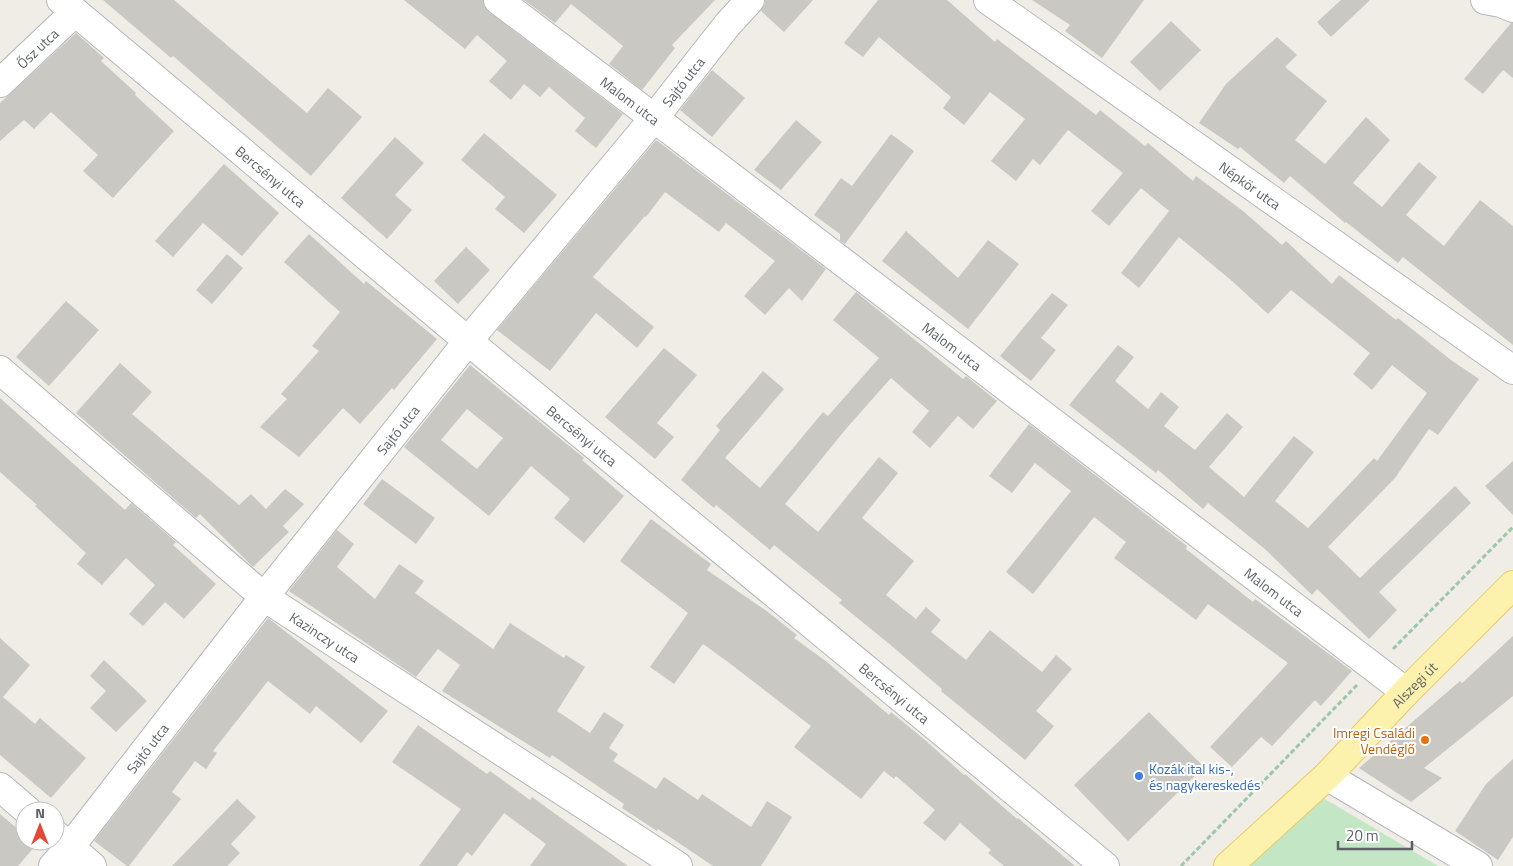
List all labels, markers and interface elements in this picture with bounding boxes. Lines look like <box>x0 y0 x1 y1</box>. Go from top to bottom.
street label: Ősz utca <box>11 23 63 73</box>
street label: Sajtó utca <box>656 52 709 111</box>
street label: Malom utca <box>596 71 665 130</box>
street label: Bercsényi utca <box>231 140 311 212</box>
street label: Népkör utca <box>1215 156 1286 214</box>
street label: Malom utca <box>918 316 986 375</box>
street label: Sajtó utca <box>371 400 424 459</box>
street label: Bercsényi utca <box>542 400 622 471</box>
street label: Malom utca <box>1240 562 1308 621</box>
street label: Kazinczy utca <box>286 606 364 667</box>
street label: Bercsényi utca <box>855 657 935 728</box>
street label: Alszegi út <box>1386 657 1441 712</box>
street label: Sajtó utca <box>121 718 173 777</box>
place label: Imregi Családi Vendéglő <box>1333 722 1415 759</box>
marker: Imregi Családi Vendéglő <box>1419 734 1431 746</box>
place label: Kozák ital kis-, és nagykereskedés <box>1149 758 1261 795</box>
marker: Kozák ital kis-, és nagykereskedés <box>1133 770 1145 782</box>
north arrow <box>15 801 65 851</box>
text: N <box>35 802 45 823</box>
scale bar <box>1338 818 1412 850</box>
text: 20 m <box>1346 824 1379 847</box>

